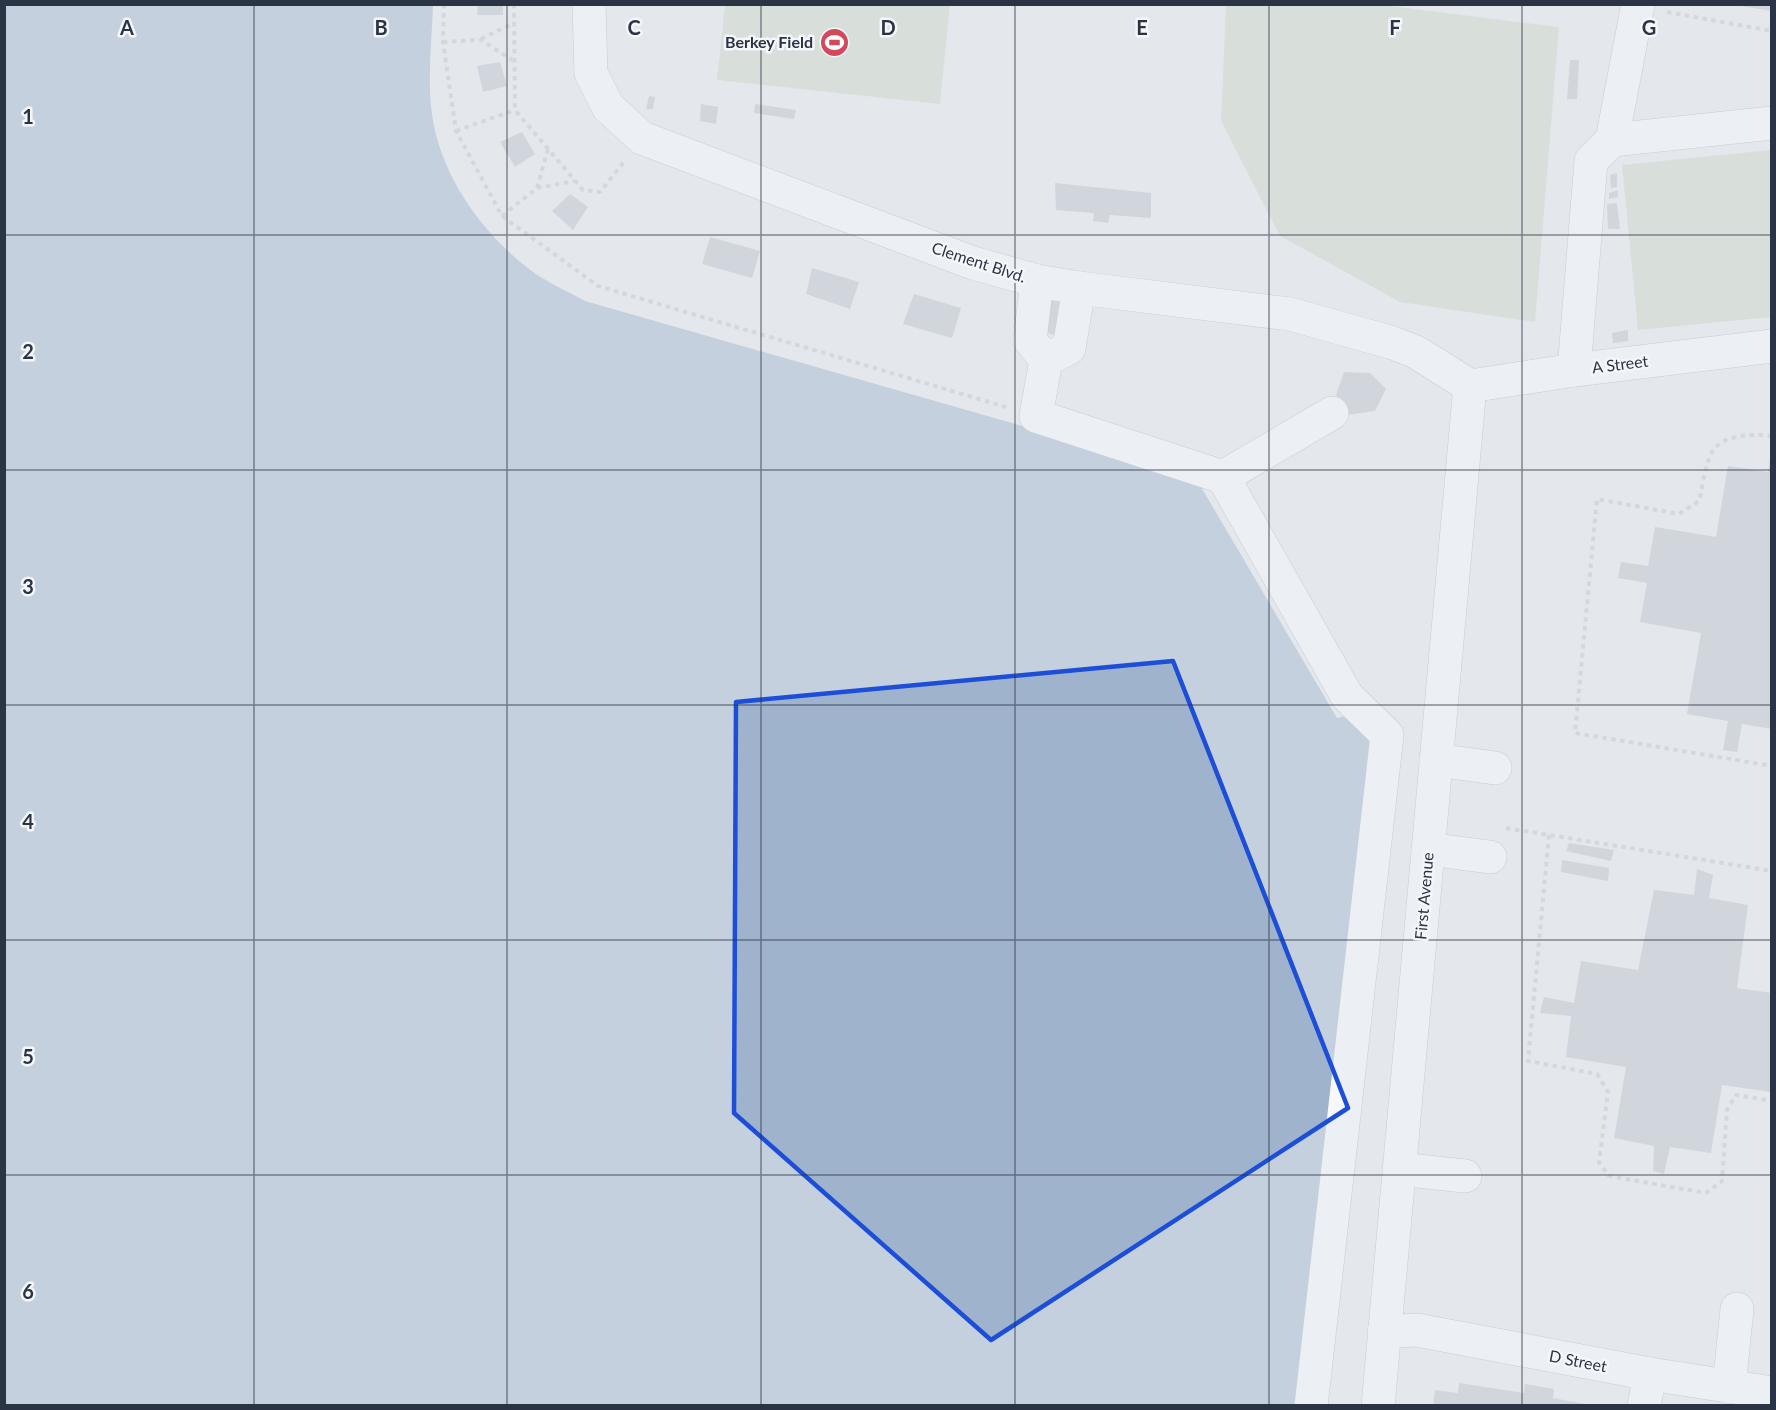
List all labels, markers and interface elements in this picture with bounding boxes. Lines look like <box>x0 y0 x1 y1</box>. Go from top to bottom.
text: A <box>119 15 134 39</box>
text: B <box>374 15 388 39</box>
text: C <box>627 15 641 39</box>
text: D <box>880 15 896 39</box>
text: E <box>1136 15 1148 39</box>
text: F <box>1389 15 1401 39</box>
text: G <box>1642 15 1656 39</box>
sports icon: Berkey Field <box>818 26 850 58</box>
place label: Berkey Field <box>725 32 813 51</box>
text: 1 <box>22 104 34 128</box>
street label: Clement Blvd. <box>930 237 1029 286</box>
text: 2 <box>22 339 34 363</box>
street label: A Street <box>1591 351 1649 376</box>
text: 3 <box>22 574 34 598</box>
text: 4 <box>22 809 34 833</box>
street label: First Avenue <box>1410 851 1437 941</box>
text: 5 <box>22 1044 34 1068</box>
text: 6 <box>22 1279 34 1303</box>
street label: D Street <box>1548 1346 1609 1375</box>

